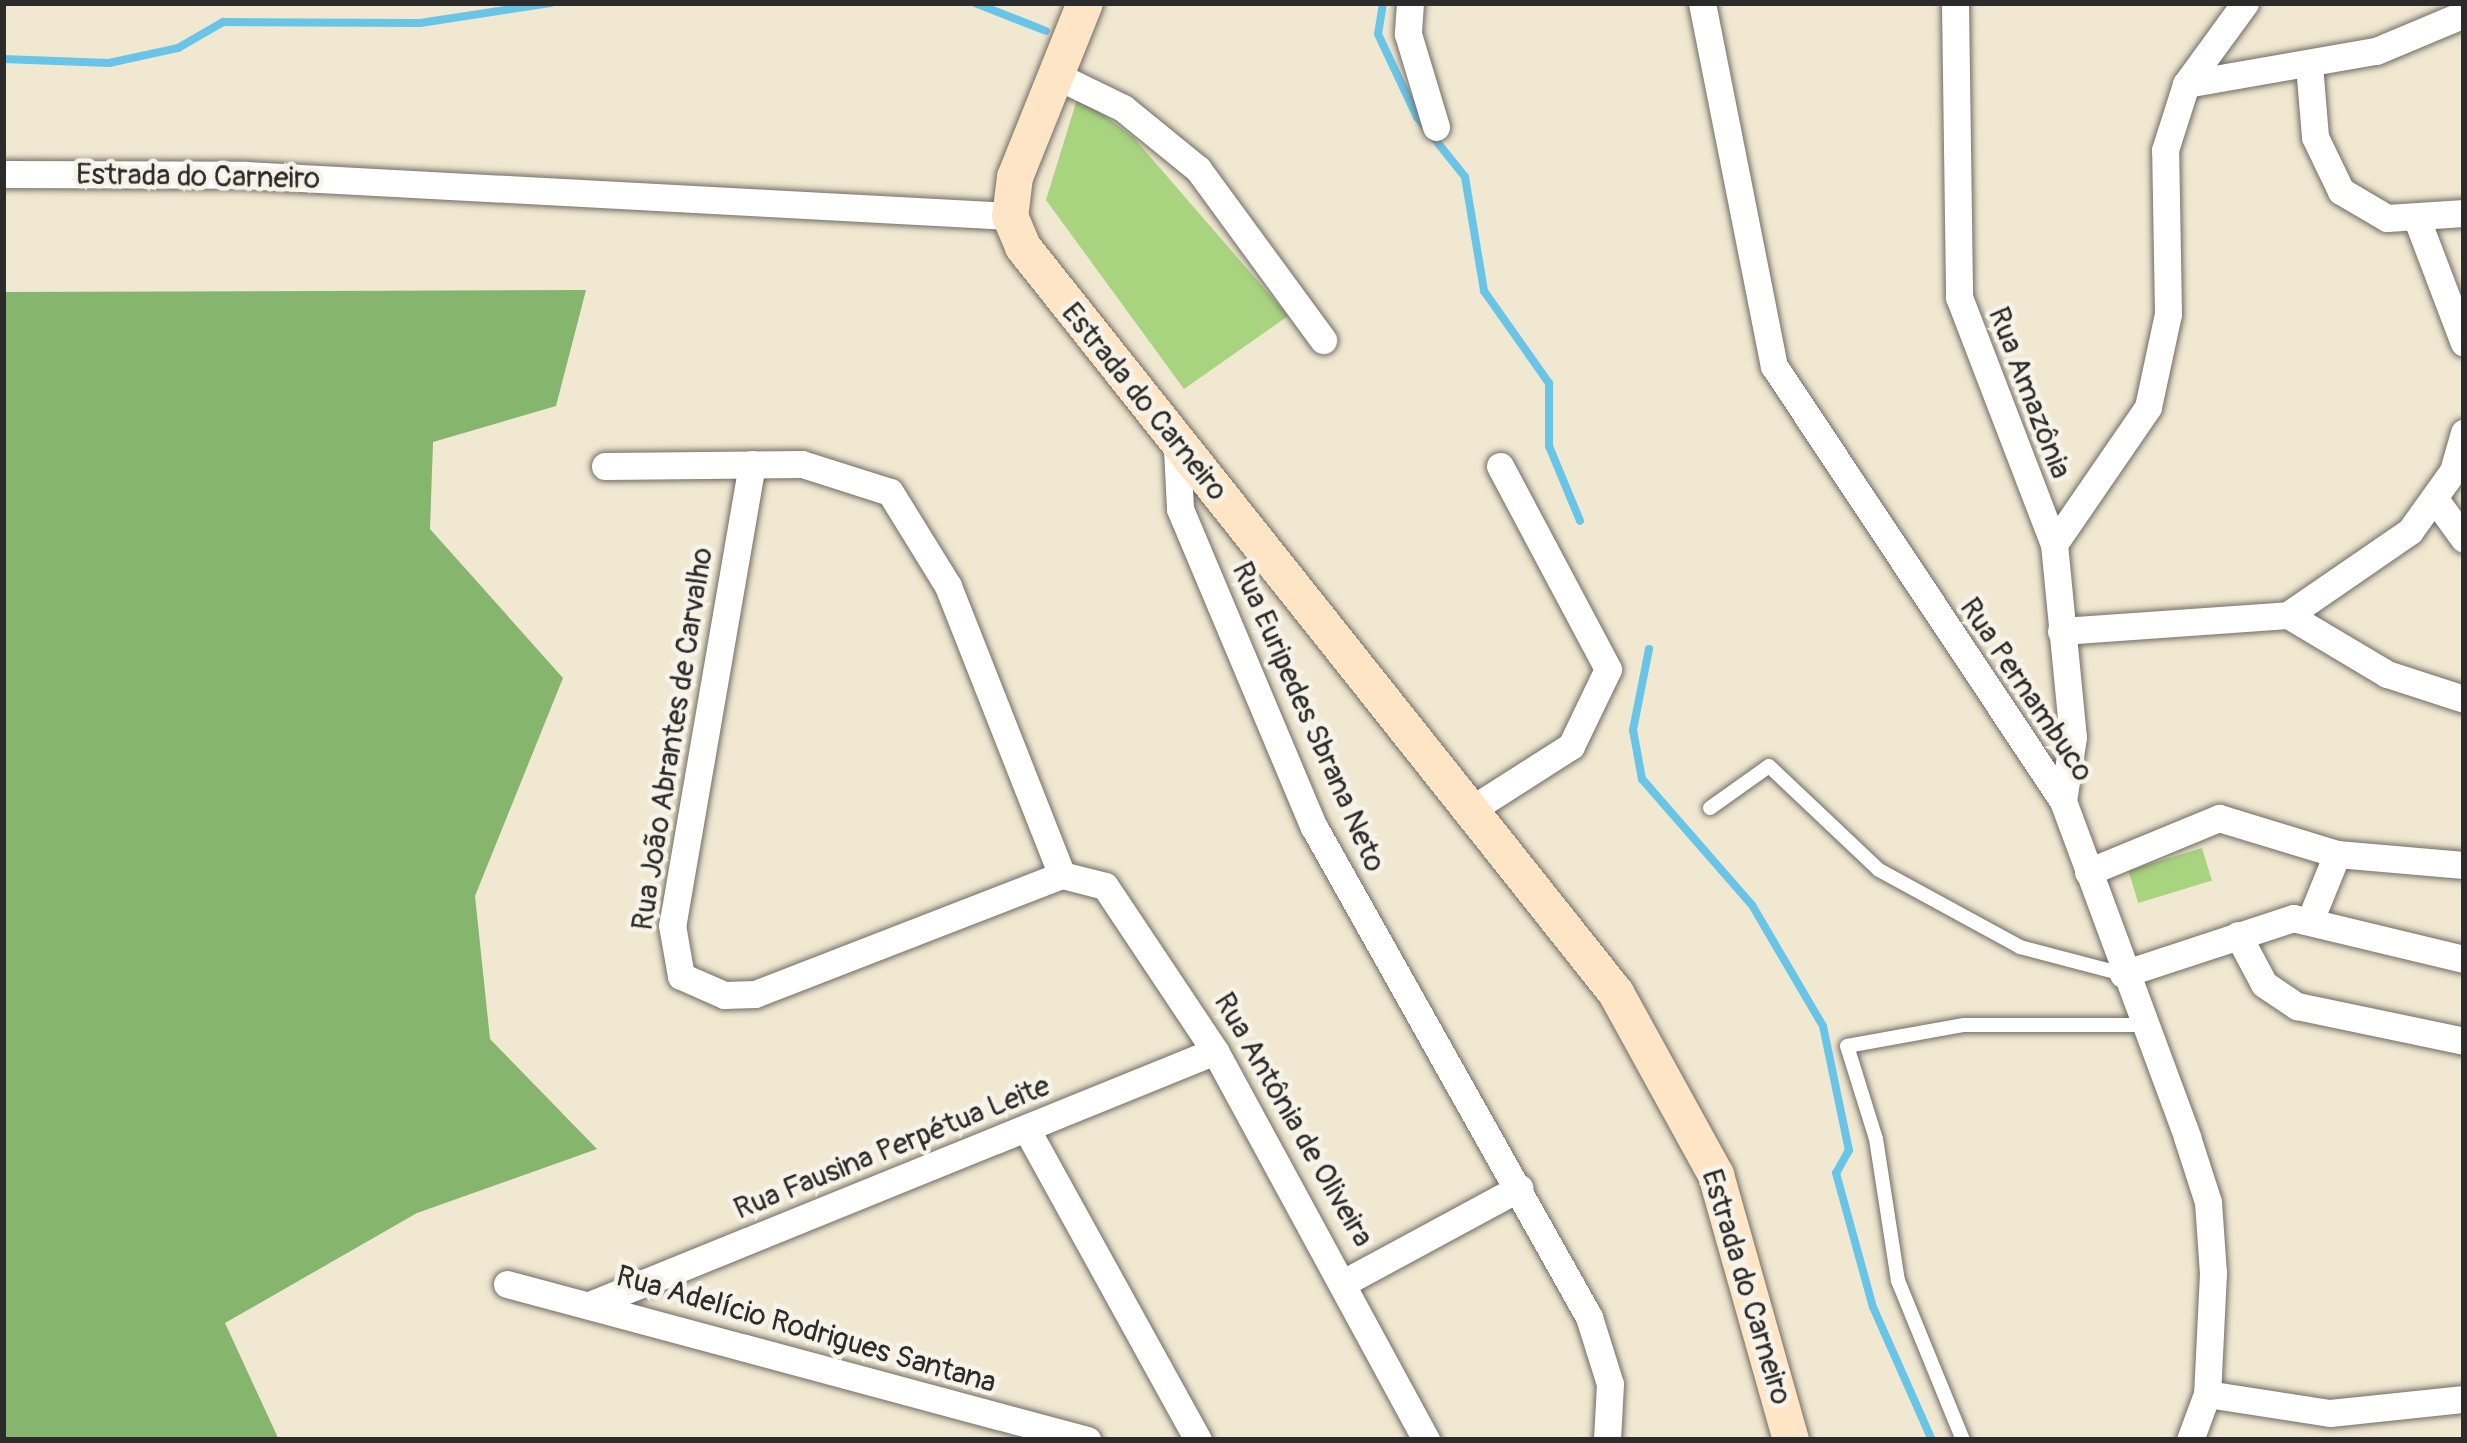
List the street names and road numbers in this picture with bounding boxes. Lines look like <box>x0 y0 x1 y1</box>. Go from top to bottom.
street label: Estrada do Carneiro <box>76 157 320 197</box>
street label: Estrada do Carneiro <box>1053 296 1235 508</box>
street label: Rua Amazônia <box>1980 302 2078 484</box>
street label: Rua João Abrantes de Carvalho <box>625 545 721 933</box>
street label: Rua Euripedes Sbrana Neto <box>1223 557 1393 877</box>
street label: Rua Pernambuco <box>1951 591 2101 789</box>
street label: Rua Antônia de Oliveira <box>1206 987 1380 1253</box>
street label: Rua Fausina Perpétua Leite <box>729 1068 1055 1228</box>
street label: Estrada do Carneiro <box>1693 1165 1799 1409</box>
street label: Rua Adelício Rodrigues Santana <box>612 1258 1000 1402</box>

